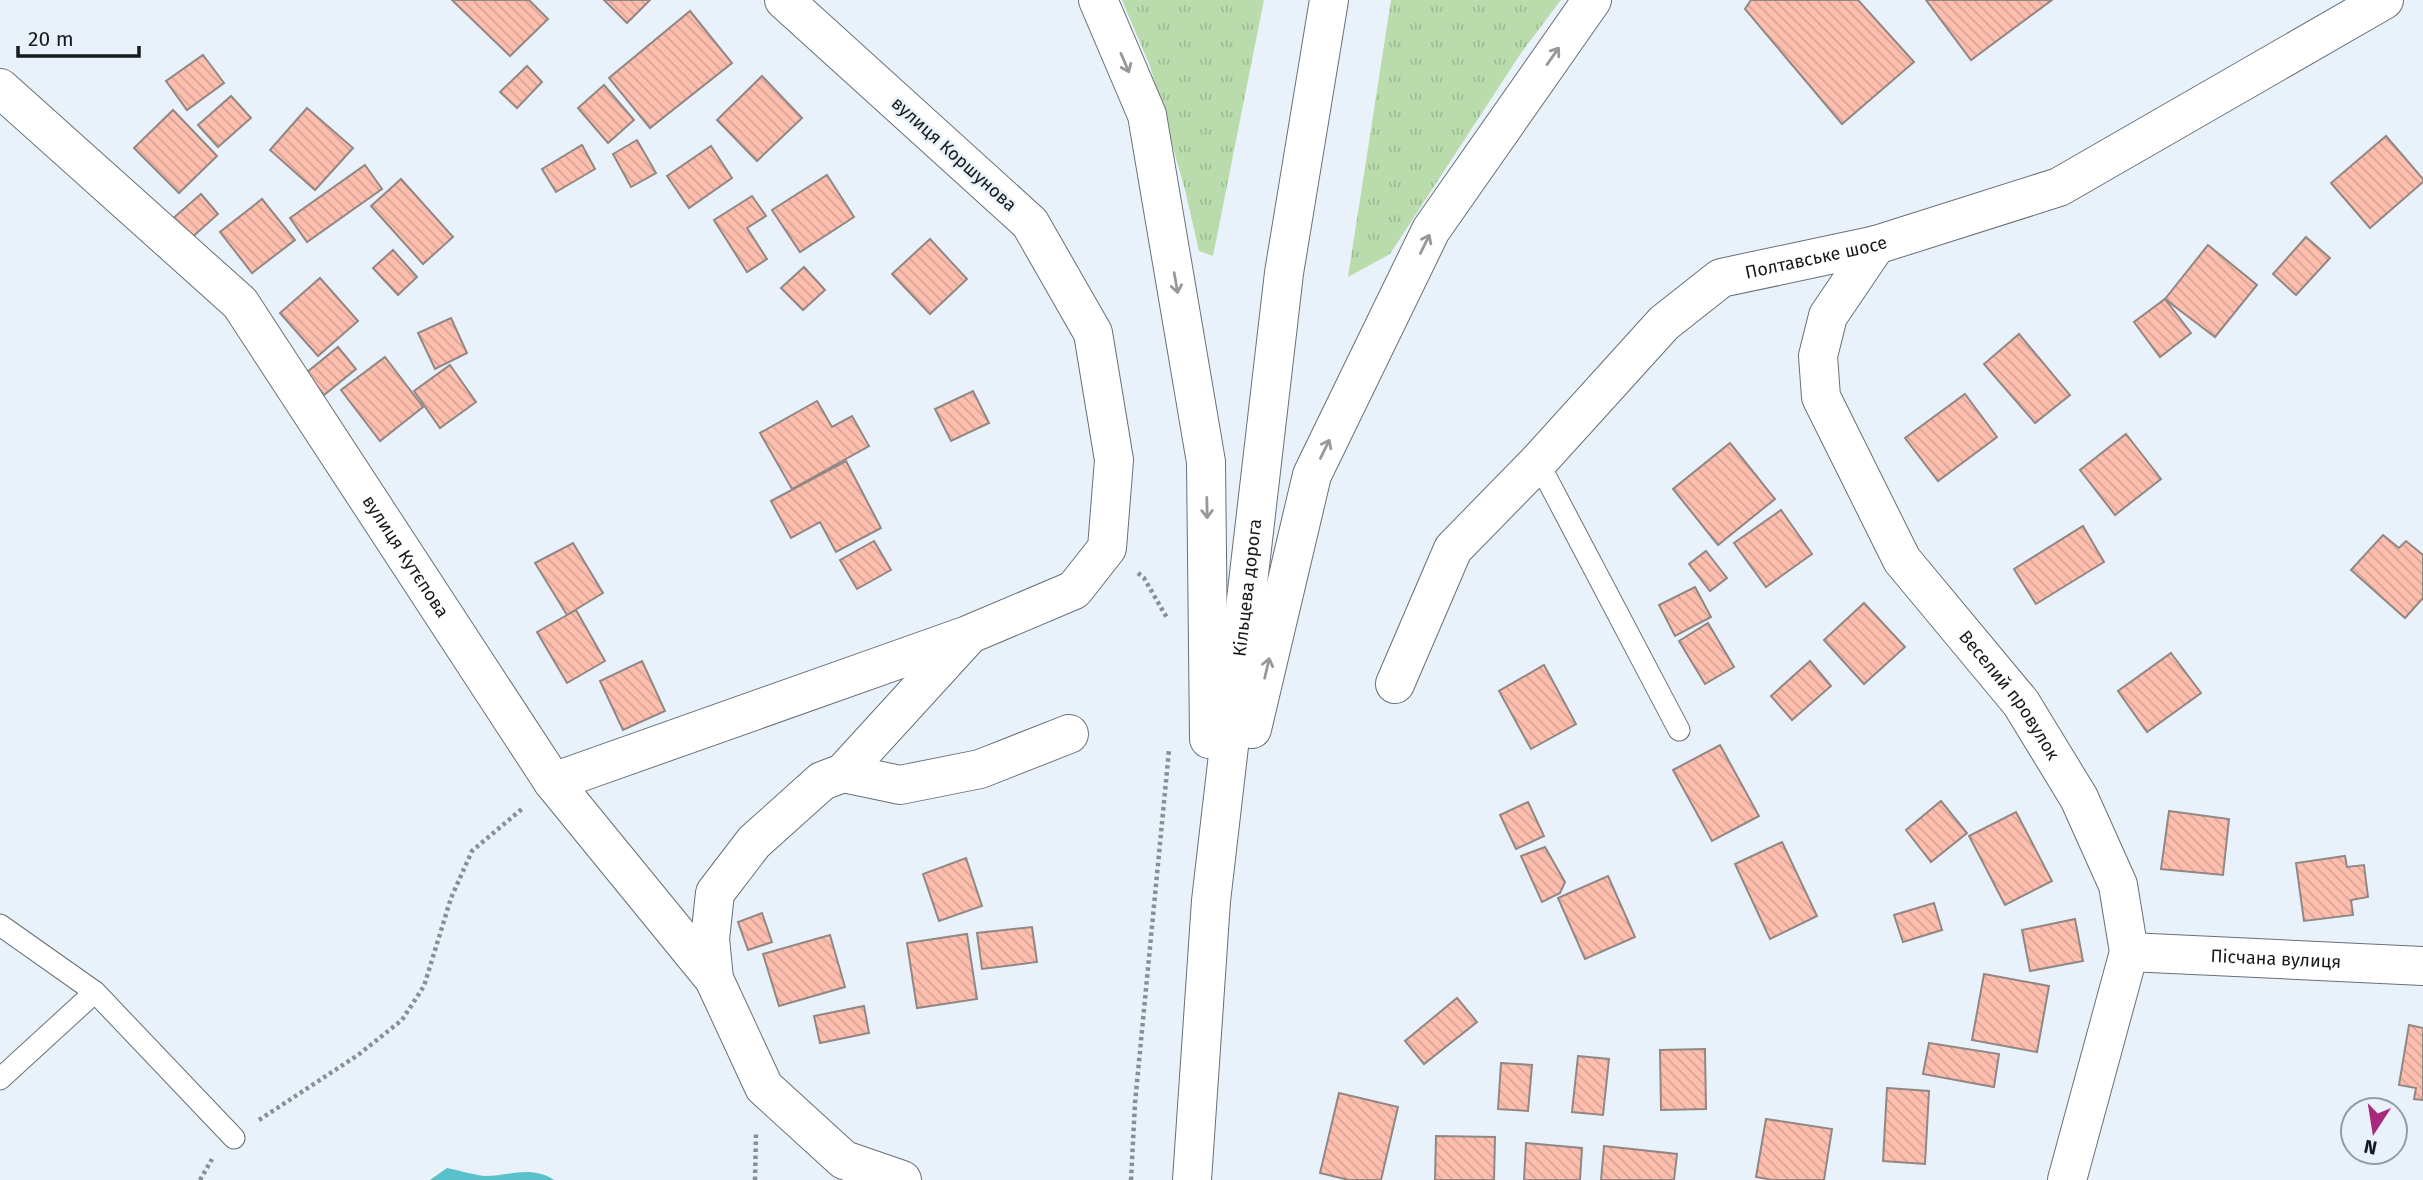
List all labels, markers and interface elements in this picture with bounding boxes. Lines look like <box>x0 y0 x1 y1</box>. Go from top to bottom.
scale bar <box>18 14 138 58</box>
text: 20 m <box>28 26 74 52</box>
one-way arrow <box>1546 47 1560 66</box>
one-way arrow <box>1119 52 1132 73</box>
street label: вулиця Коршунова <box>887 92 1021 216</box>
street label: Полтавське шосе <box>1743 231 1890 284</box>
one-way arrow <box>1418 234 1432 255</box>
one-way arrow <box>1170 271 1183 294</box>
one-way arrow <box>1319 439 1333 460</box>
street label: вулиця Кутєпова <box>358 491 454 622</box>
one-way arrow <box>1200 497 1214 520</box>
street label: Кільцева дорога <box>1228 518 1266 658</box>
street label: Веселий провулок <box>1954 626 2065 765</box>
one-way arrow <box>1260 657 1274 680</box>
street label: Пісчана вулиця <box>2210 945 2342 973</box>
north arrow <box>2339 1096 2409 1166</box>
text: N <box>2362 1135 2379 1160</box>

